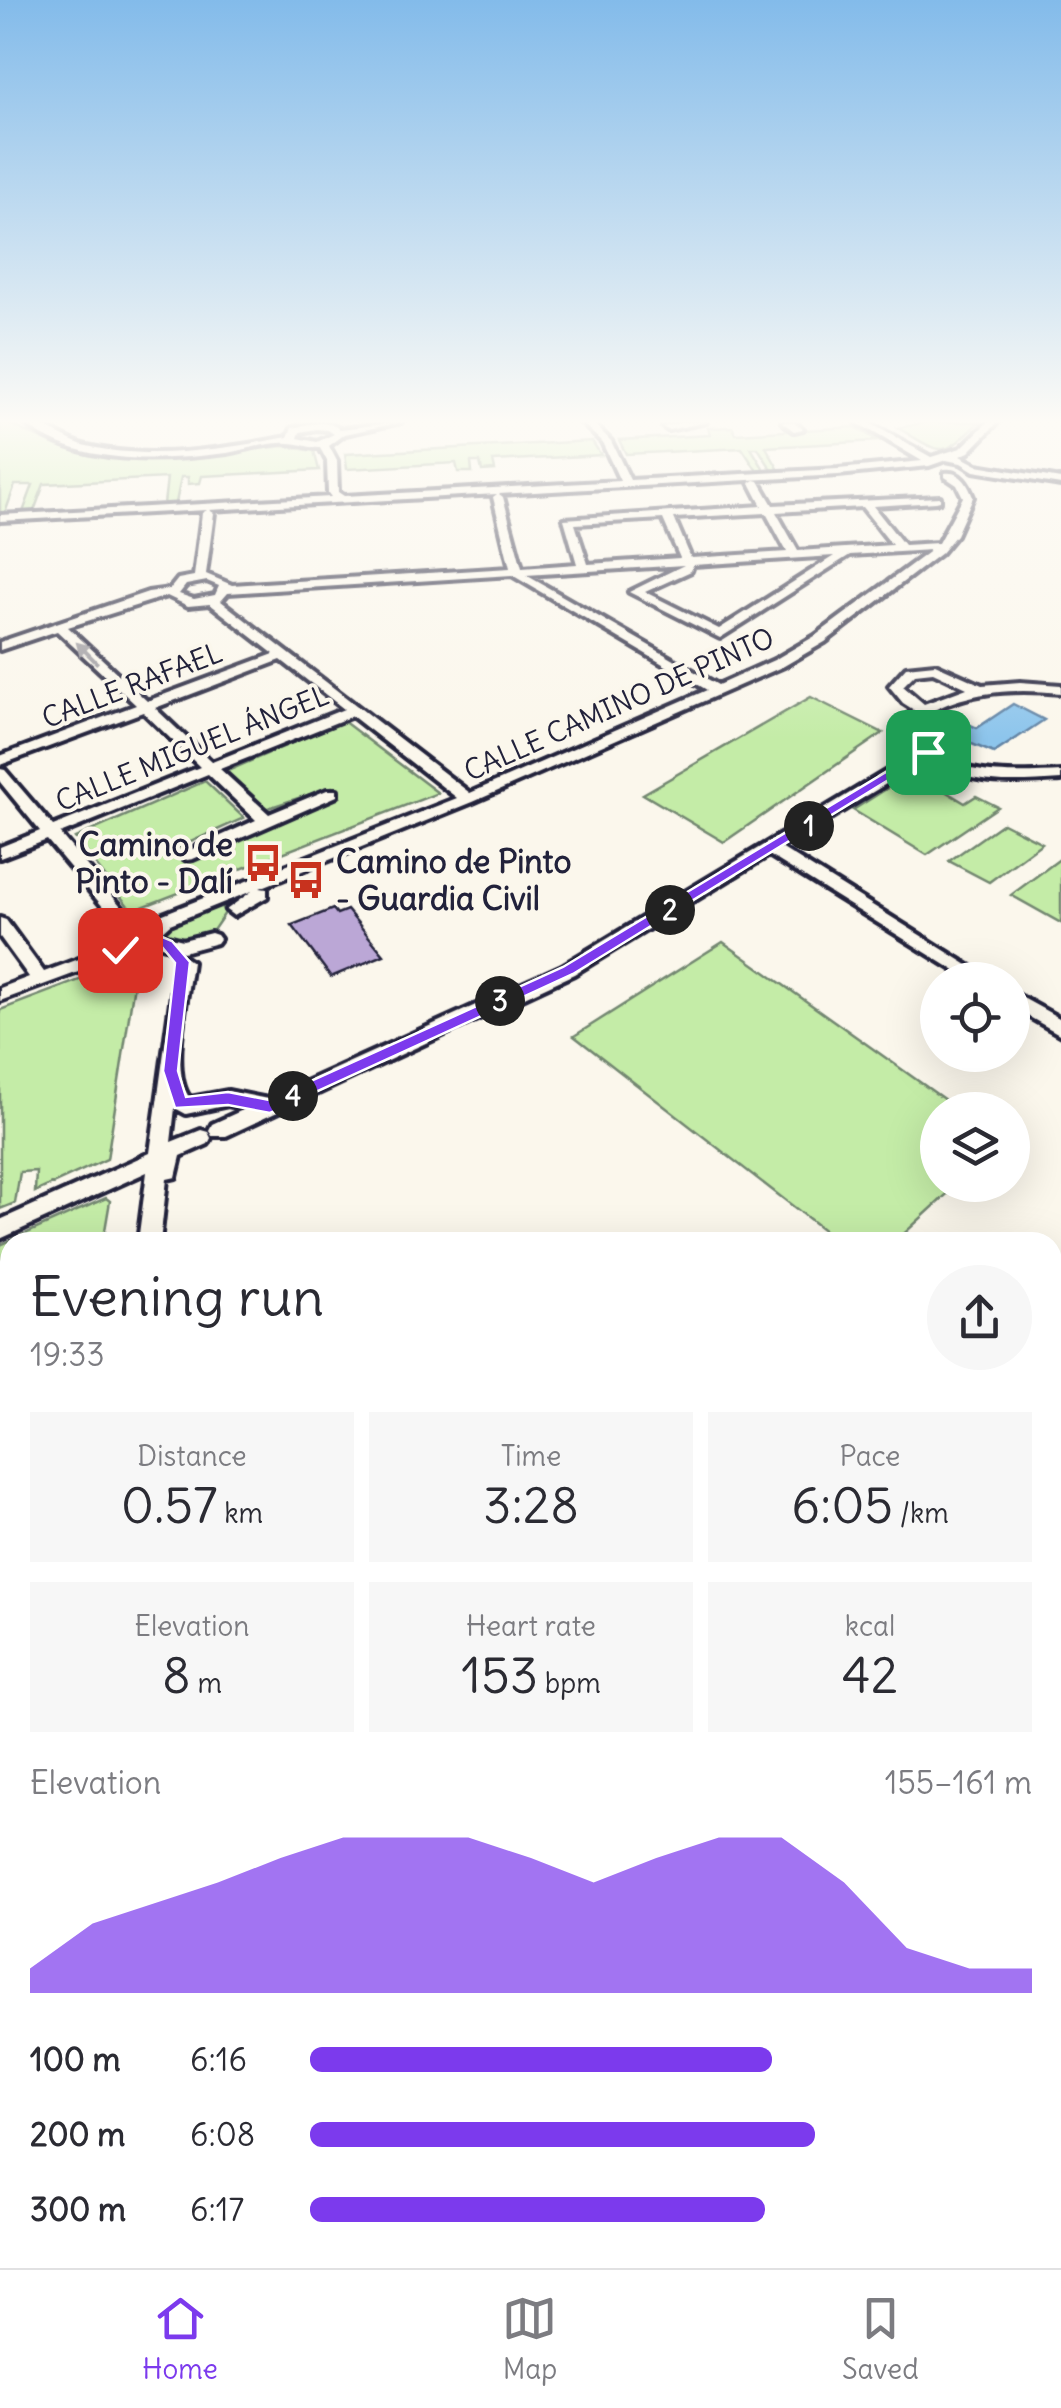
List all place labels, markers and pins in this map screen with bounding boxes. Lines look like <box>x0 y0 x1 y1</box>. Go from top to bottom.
pin <box>886 710 971 795</box>
pin: 1 <box>784 801 834 851</box>
place label: Camino de Pinto - Dalí <box>75 824 233 902</box>
place label: Camino de Pinto - Guardia Civil <box>336 841 571 919</box>
bus stop icon: Camino de Pinto - Dalí <box>242 842 284 884</box>
bus stop icon: Camino de Pinto - Guardia Civil <box>285 859 327 901</box>
pin: 2 <box>645 885 695 935</box>
pin <box>78 908 163 993</box>
pin: 3 <box>475 976 525 1026</box>
pin: 4 <box>268 1071 318 1121</box>

